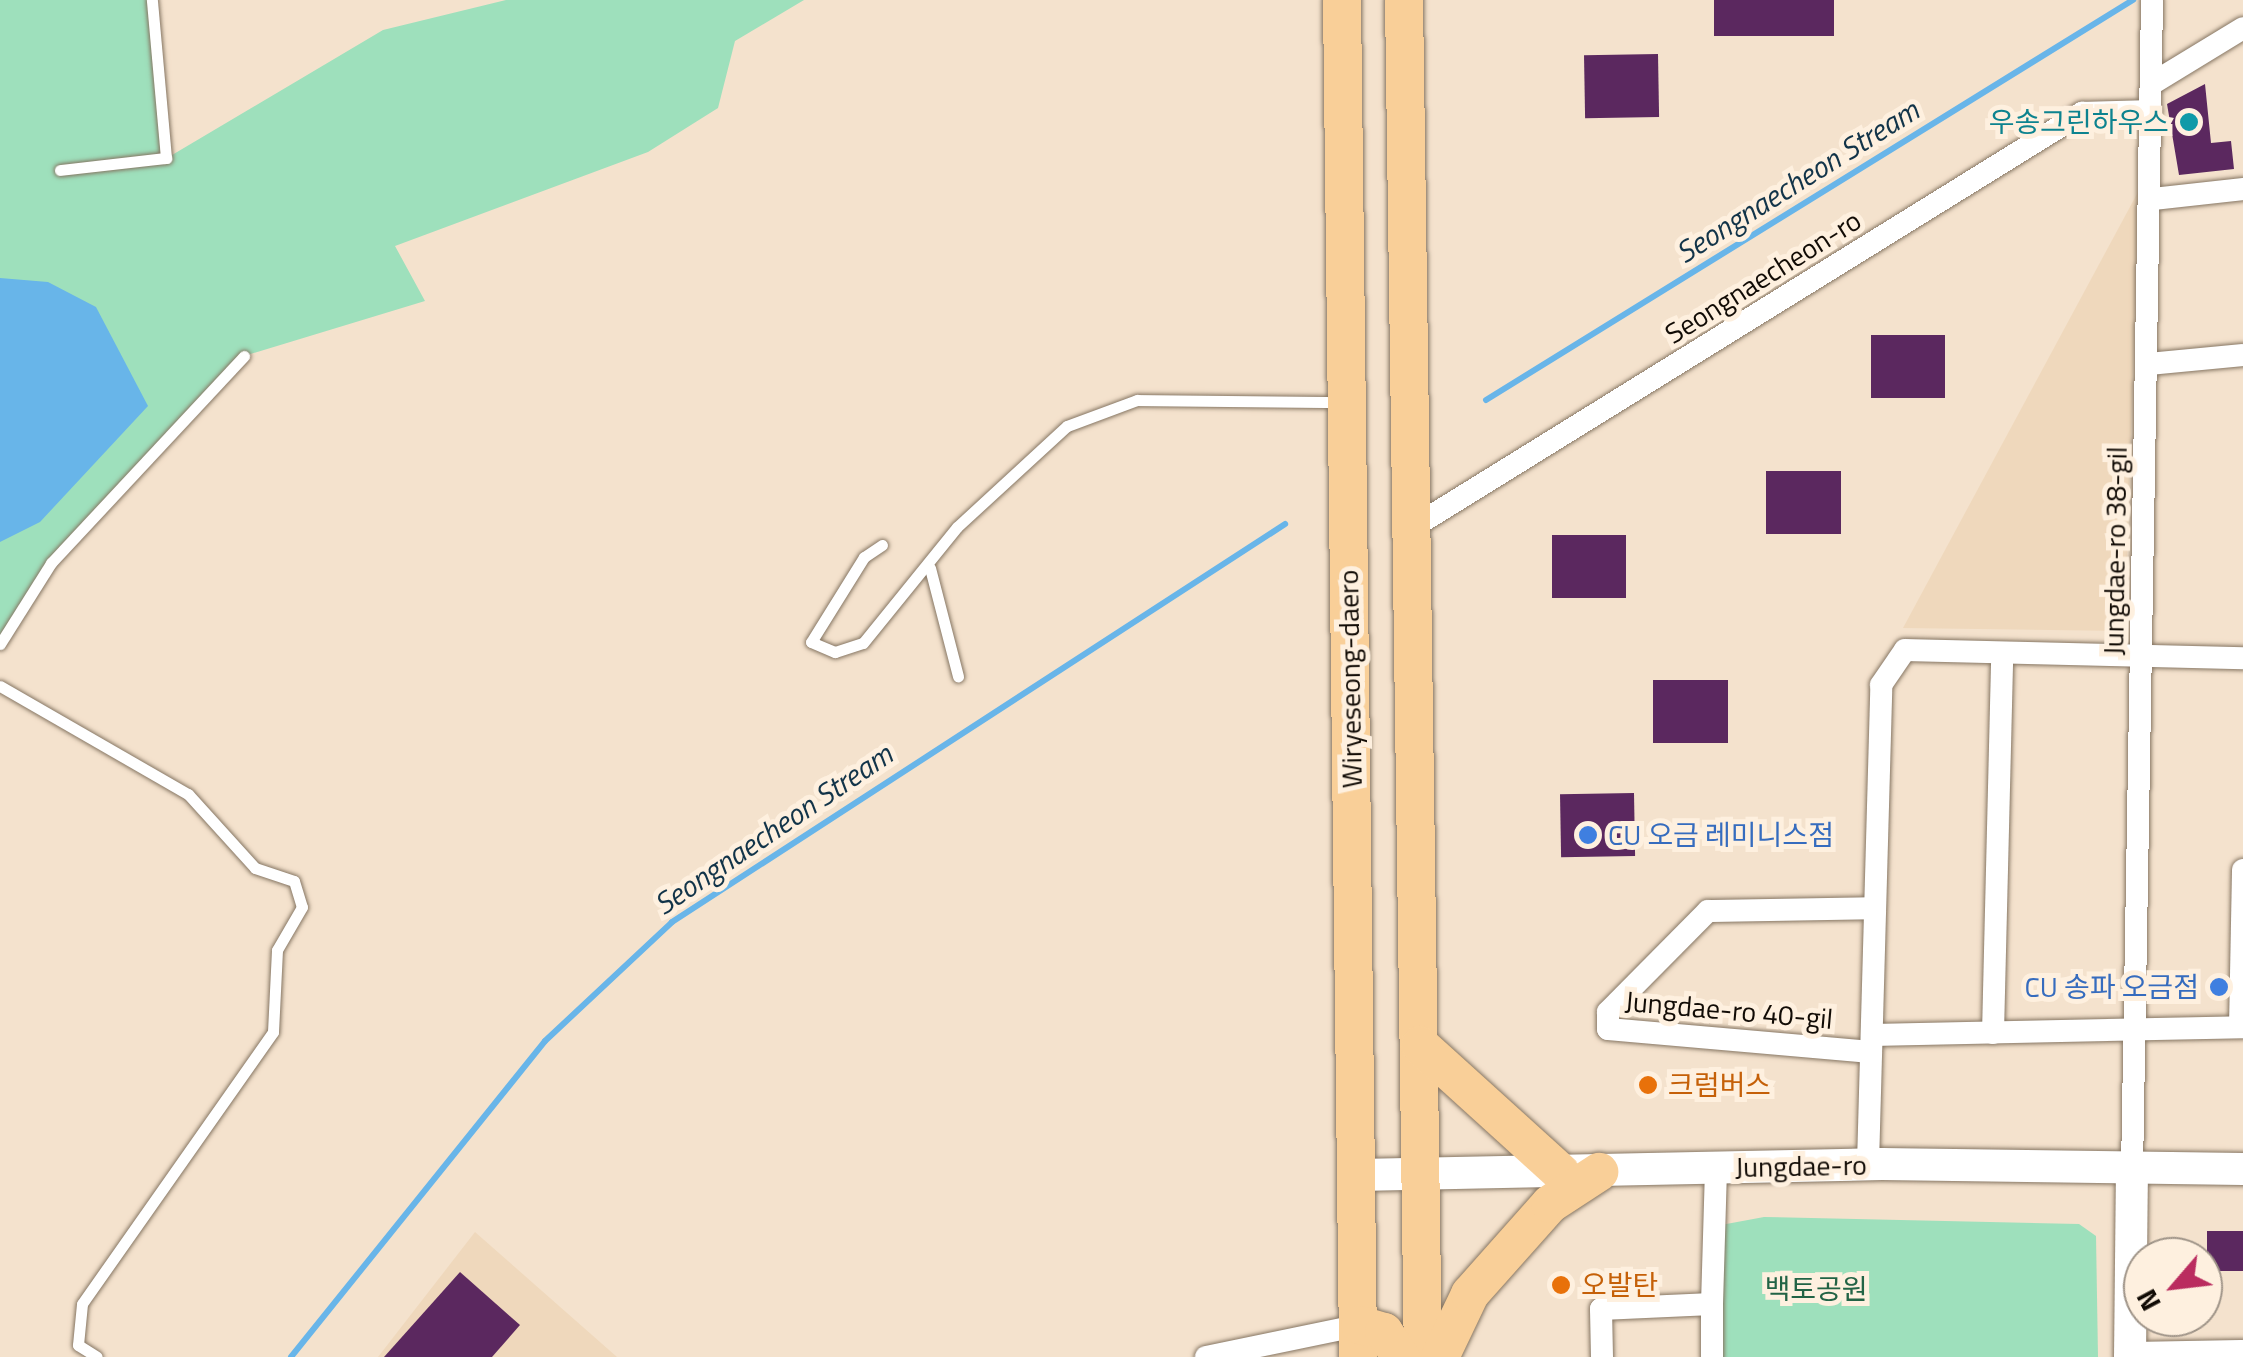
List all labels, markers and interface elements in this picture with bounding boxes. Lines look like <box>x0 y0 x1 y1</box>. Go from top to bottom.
water label: Seongnaecheon Stream <box>1669 92 1925 270</box>
place label: 우송그린하우스 <box>1989 105 2169 139</box>
marker: 우송그린하우스 <box>2178 111 2200 133</box>
street label: Seongnaecheon-ro <box>1659 203 1867 351</box>
street label: Jungdae-ro 38-gil <box>2096 446 2134 656</box>
street label: Wiryeseong-daero <box>1331 569 1369 789</box>
water label: Seongnaecheon Stream <box>647 736 899 922</box>
place label: CU 오금 레미니스점 <box>1608 818 1834 852</box>
marker: CU 오금 레미니스점 <box>1577 824 1599 846</box>
place label: CU 송파 오금점 <box>2025 970 2199 1004</box>
marker: CU 송파 오금점 <box>2208 976 2230 998</box>
street label: Jungdae-ro 40-gil <box>1624 984 1834 1036</box>
place label: 크럼버스 <box>1668 1068 1771 1102</box>
marker: 크럼버스 <box>1637 1074 1659 1096</box>
street label: Jungdae-ro <box>1735 1148 1867 1184</box>
north arrow <box>2123 1237 2223 1337</box>
place label: 오발탄 <box>1581 1268 1658 1302</box>
park label: 백토공원 <box>1764 1272 1868 1306</box>
marker: 오발탄 <box>1550 1274 1572 1296</box>
text: N <box>2124 1282 2171 1319</box>

